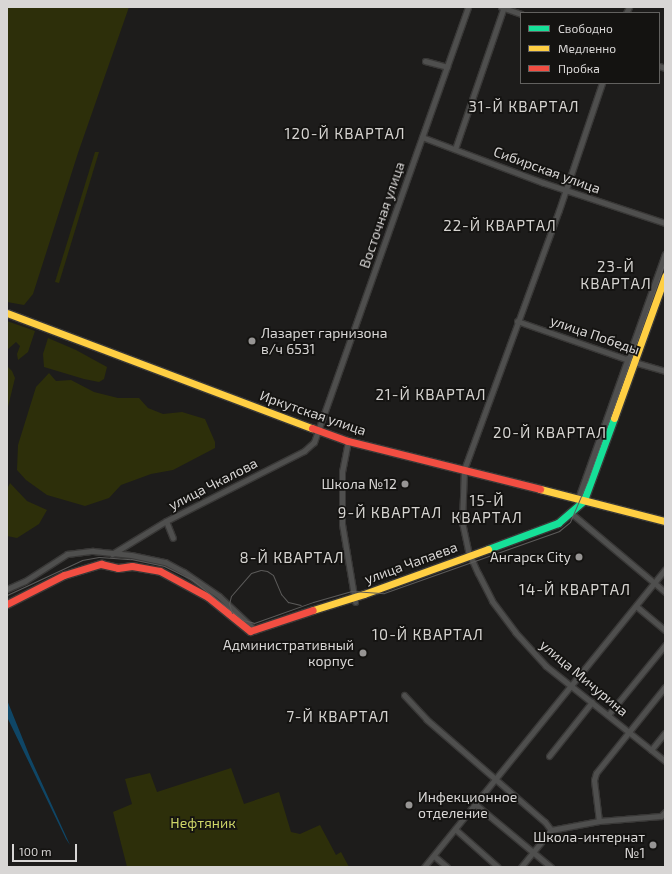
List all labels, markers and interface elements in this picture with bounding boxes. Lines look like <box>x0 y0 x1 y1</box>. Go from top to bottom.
legend <box>520 12 660 84</box>
text: Свободно <box>558 21 613 35</box>
text: Медленно <box>558 41 616 55</box>
text: Пробка <box>558 61 600 75</box>
district label: 31-Й КВАРТАЛ <box>468 98 580 116</box>
district label: 120-Й КВАРТАЛ <box>284 125 406 143</box>
street label: Сибирская улица <box>491 143 603 197</box>
street label: Восточная улица <box>356 160 408 270</box>
district label: 22-Й КВАРТАЛ <box>443 217 557 235</box>
district label: 23-Й КВАРТАЛ <box>580 257 652 292</box>
street label: улица Победы <box>548 312 642 358</box>
place label: Лазарет гарнизона в/ч 6531 <box>261 325 387 358</box>
marker: Лазарет гарнизона в/ч 6531 <box>246 335 258 347</box>
district label: 21-Й КВАРТАЛ <box>375 386 487 404</box>
street label: Иркутская улица <box>258 387 368 439</box>
district label: 20-Й КВАРТАЛ <box>493 424 607 442</box>
street label: улица Чкалова <box>166 454 260 514</box>
place label: Школа №12 <box>322 476 397 492</box>
marker: Школа №12 <box>400 479 410 489</box>
district label: 15-Й КВАРТАЛ <box>451 491 523 526</box>
district label: 9-Й КВАРТАЛ <box>338 504 442 522</box>
street label: улица Чапаева <box>362 538 460 588</box>
district label: 8-Й КВАРТАЛ <box>240 549 344 567</box>
place label: Ангарск City <box>490 549 571 565</box>
marker: Ангарск City <box>574 552 584 562</box>
district label: 14-Й КВАРТАЛ <box>519 581 631 599</box>
district label: 10-Й КВАРТАЛ <box>372 626 484 644</box>
street label: улица Мичурина <box>537 636 631 720</box>
place label: Административный корпус <box>223 637 354 670</box>
marker: Административный корпус <box>357 647 369 659</box>
district label: 7-Й КВАРТАЛ <box>286 708 390 726</box>
place label: Инфекционное отделение <box>418 789 517 822</box>
marker: Инфекционное отделение <box>403 799 415 811</box>
park label: Нефтяник <box>170 815 236 831</box>
place label: Школа-интернат №1 <box>533 829 645 862</box>
scale bar <box>14 836 79 862</box>
marker: Школа-интернат №1 <box>648 840 658 850</box>
text: 100 m <box>19 844 51 858</box>

